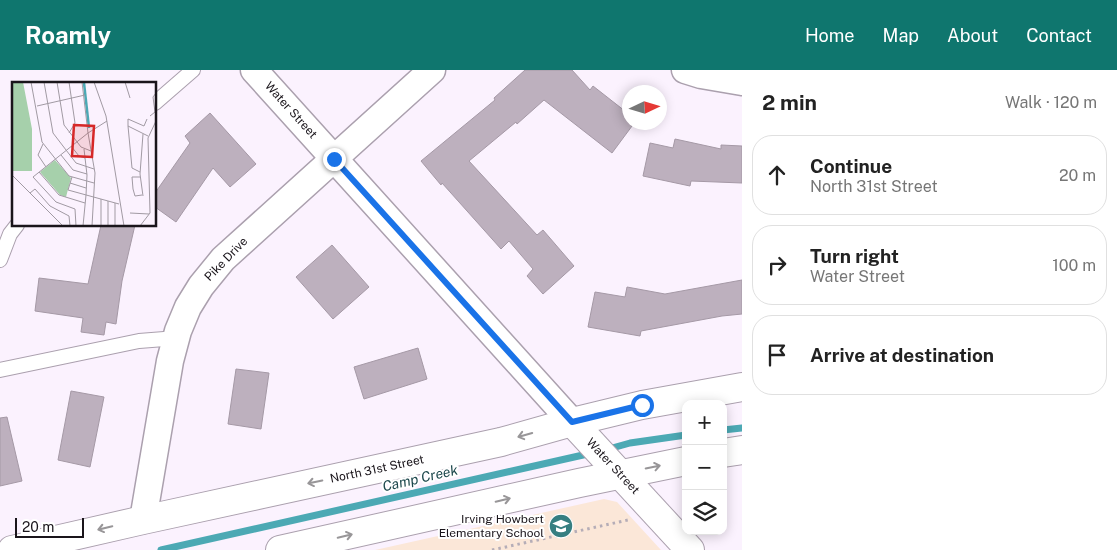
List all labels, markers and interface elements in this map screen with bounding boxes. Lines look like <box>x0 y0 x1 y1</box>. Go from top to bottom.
text: Roamly <box>25 21 111 49</box>
text: Home <box>805 25 855 46</box>
text: Map <box>883 25 919 46</box>
text: About <box>947 25 998 46</box>
text: Contact <box>1026 25 1092 46</box>
street label: Water Street <box>262 79 320 141</box>
inset map <box>12 82 156 226</box>
north arrow <box>622 85 667 130</box>
text: 2 min <box>762 90 817 115</box>
text: Walk · 120 m <box>1005 93 1097 112</box>
route end <box>323 148 346 171</box>
text: Continue <box>810 155 892 177</box>
icon: ahead <box>763 161 791 189</box>
text: 20 m <box>1059 166 1096 185</box>
text: North 31st Street <box>810 177 938 196</box>
street label: Pike Drive <box>202 234 250 284</box>
text: Turn right <box>810 245 899 267</box>
icon: right <box>763 251 791 279</box>
text: 100 m <box>1052 256 1096 275</box>
text: Water Street <box>810 267 905 286</box>
icon: arrive <box>763 341 791 369</box>
text: Arrive at destination <box>810 344 994 366</box>
route start <box>631 394 654 417</box>
map controls <box>682 400 727 535</box>
button: + <box>682 400 727 445</box>
one-way arrow <box>517 431 533 441</box>
street label: Water Street <box>584 435 643 497</box>
button: − <box>682 445 727 490</box>
street label: North 31st Street <box>329 452 426 486</box>
water label: Camp Creek <box>381 461 460 494</box>
one-way arrow <box>645 462 661 472</box>
one-way arrow <box>307 478 323 487</box>
button: layers <box>682 490 727 535</box>
one-way arrow <box>495 495 511 504</box>
place label: Irving Howbert Elementary School <box>439 512 544 540</box>
school or university icon: Irving Howbert Elementary School <box>548 513 574 539</box>
scale bar <box>15 515 84 538</box>
text: 20 m <box>22 519 54 535</box>
one-way arrow <box>97 524 113 533</box>
one-way arrow <box>336 531 352 540</box>

